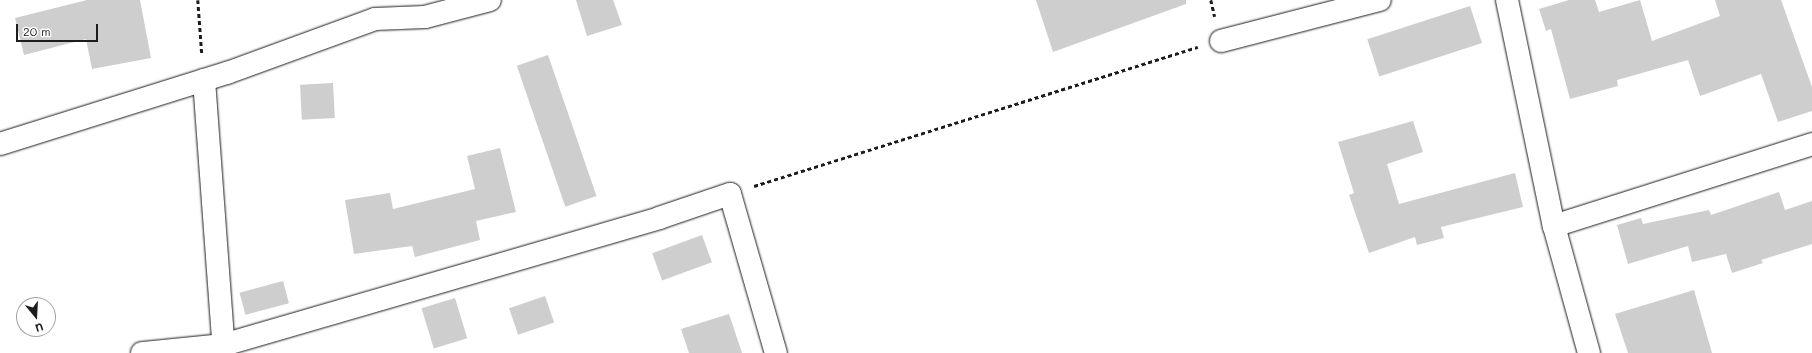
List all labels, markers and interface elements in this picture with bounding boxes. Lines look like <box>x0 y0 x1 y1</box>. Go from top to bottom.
scale bar <box>18 16 100 42</box>
text: 20 m <box>23 23 51 39</box>
north arrow <box>16 297 56 337</box>
text: U <box>34 320 46 336</box>

